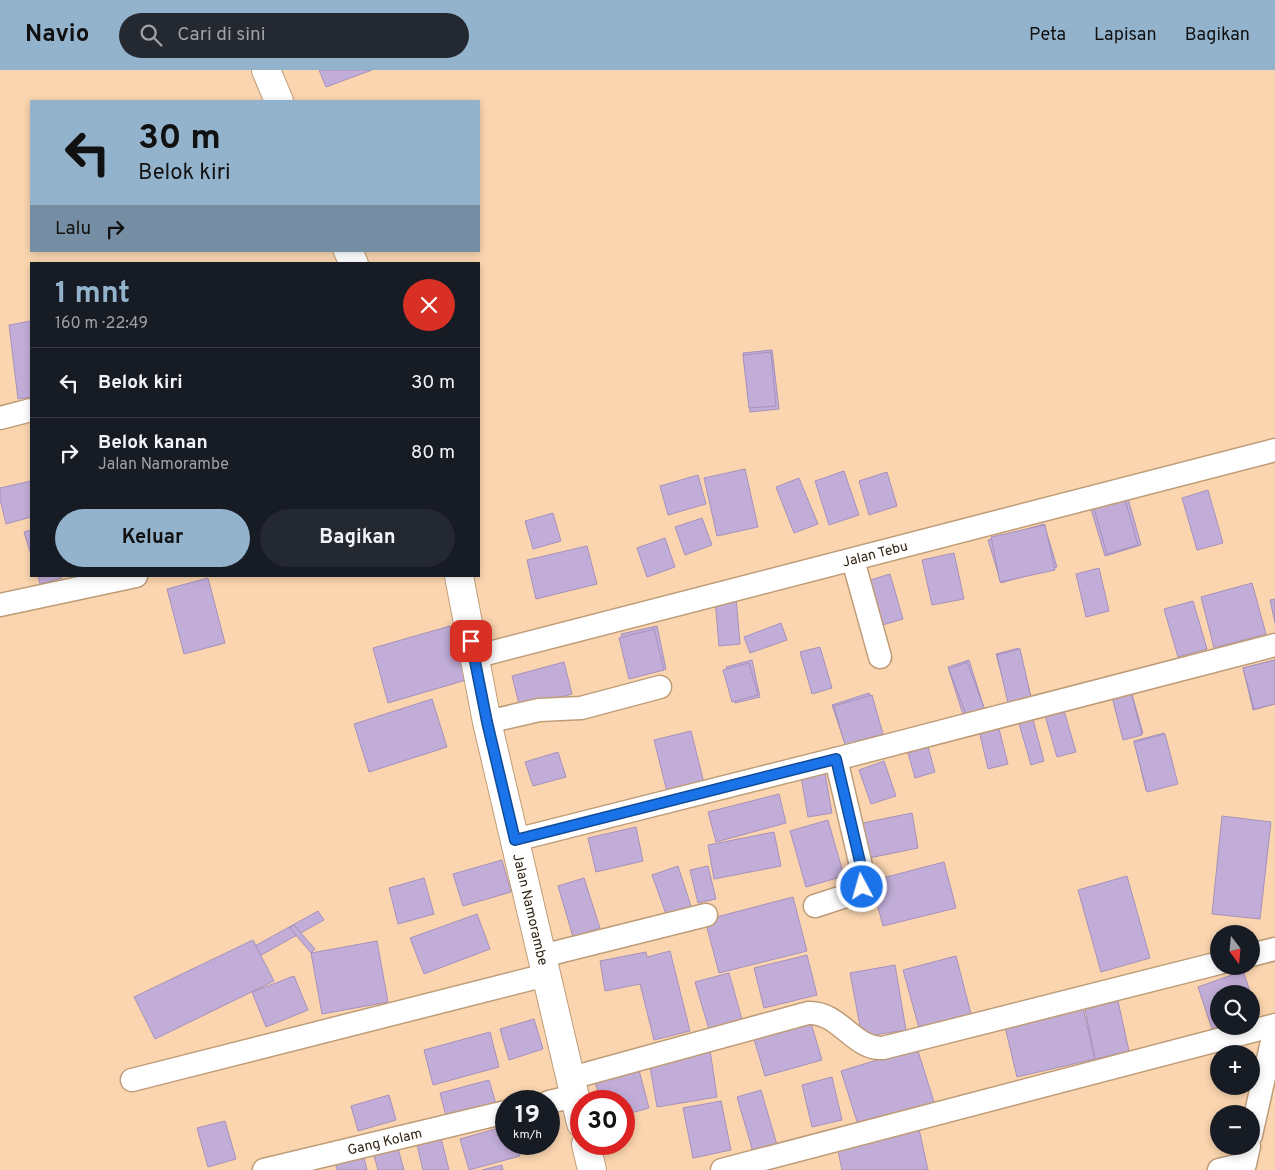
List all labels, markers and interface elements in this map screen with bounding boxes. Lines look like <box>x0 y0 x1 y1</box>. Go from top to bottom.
search box <box>119 13 469 58</box>
text: Navio <box>25 20 89 50</box>
icon: search <box>137 21 165 49</box>
text: Cari di sini <box>177 23 266 47</box>
text: Peta <box>1029 24 1066 47</box>
text: Lapisan <box>1094 24 1157 47</box>
text: Bagikan <box>1185 24 1250 47</box>
text: 30 m <box>138 117 221 161</box>
icon: left <box>55 120 120 185</box>
text: Belok kiri <box>138 160 231 187</box>
icon: right <box>101 215 129 243</box>
text: Lalu <box>55 217 91 241</box>
text: 1 mnt <box>55 276 130 313</box>
button: close <box>403 279 455 331</box>
text: 160 m · 22:49 <box>55 314 148 334</box>
icon: left <box>55 369 83 397</box>
text: Belok kiri <box>98 371 183 395</box>
text: 30 m <box>411 371 455 395</box>
text: Belok kanan <box>98 431 208 455</box>
icon: right <box>55 439 83 467</box>
text: 80 m <box>411 441 455 465</box>
text: Jalan Namorambe <box>98 455 229 475</box>
button: Keluar <box>55 509 250 567</box>
button: Bagikan <box>260 509 455 567</box>
street label: Jalan Tebu <box>841 538 910 571</box>
pin <box>450 620 492 662</box>
icon: arrive <box>457 627 485 655</box>
street label: Jalan Namorambe <box>508 852 551 967</box>
position arrow <box>835 860 887 912</box>
north arrow <box>1210 925 1260 975</box>
map controls <box>1210 925 1260 1155</box>
button: search <box>1210 985 1260 1035</box>
button: + <box>1210 1045 1260 1095</box>
speed limit sign: 30 <box>570 1090 635 1155</box>
text: 19 <box>515 1100 540 1132</box>
button: − <box>1210 1105 1260 1155</box>
street label: Gang Kolam <box>346 1125 424 1160</box>
text: km/h <box>513 1127 542 1143</box>

